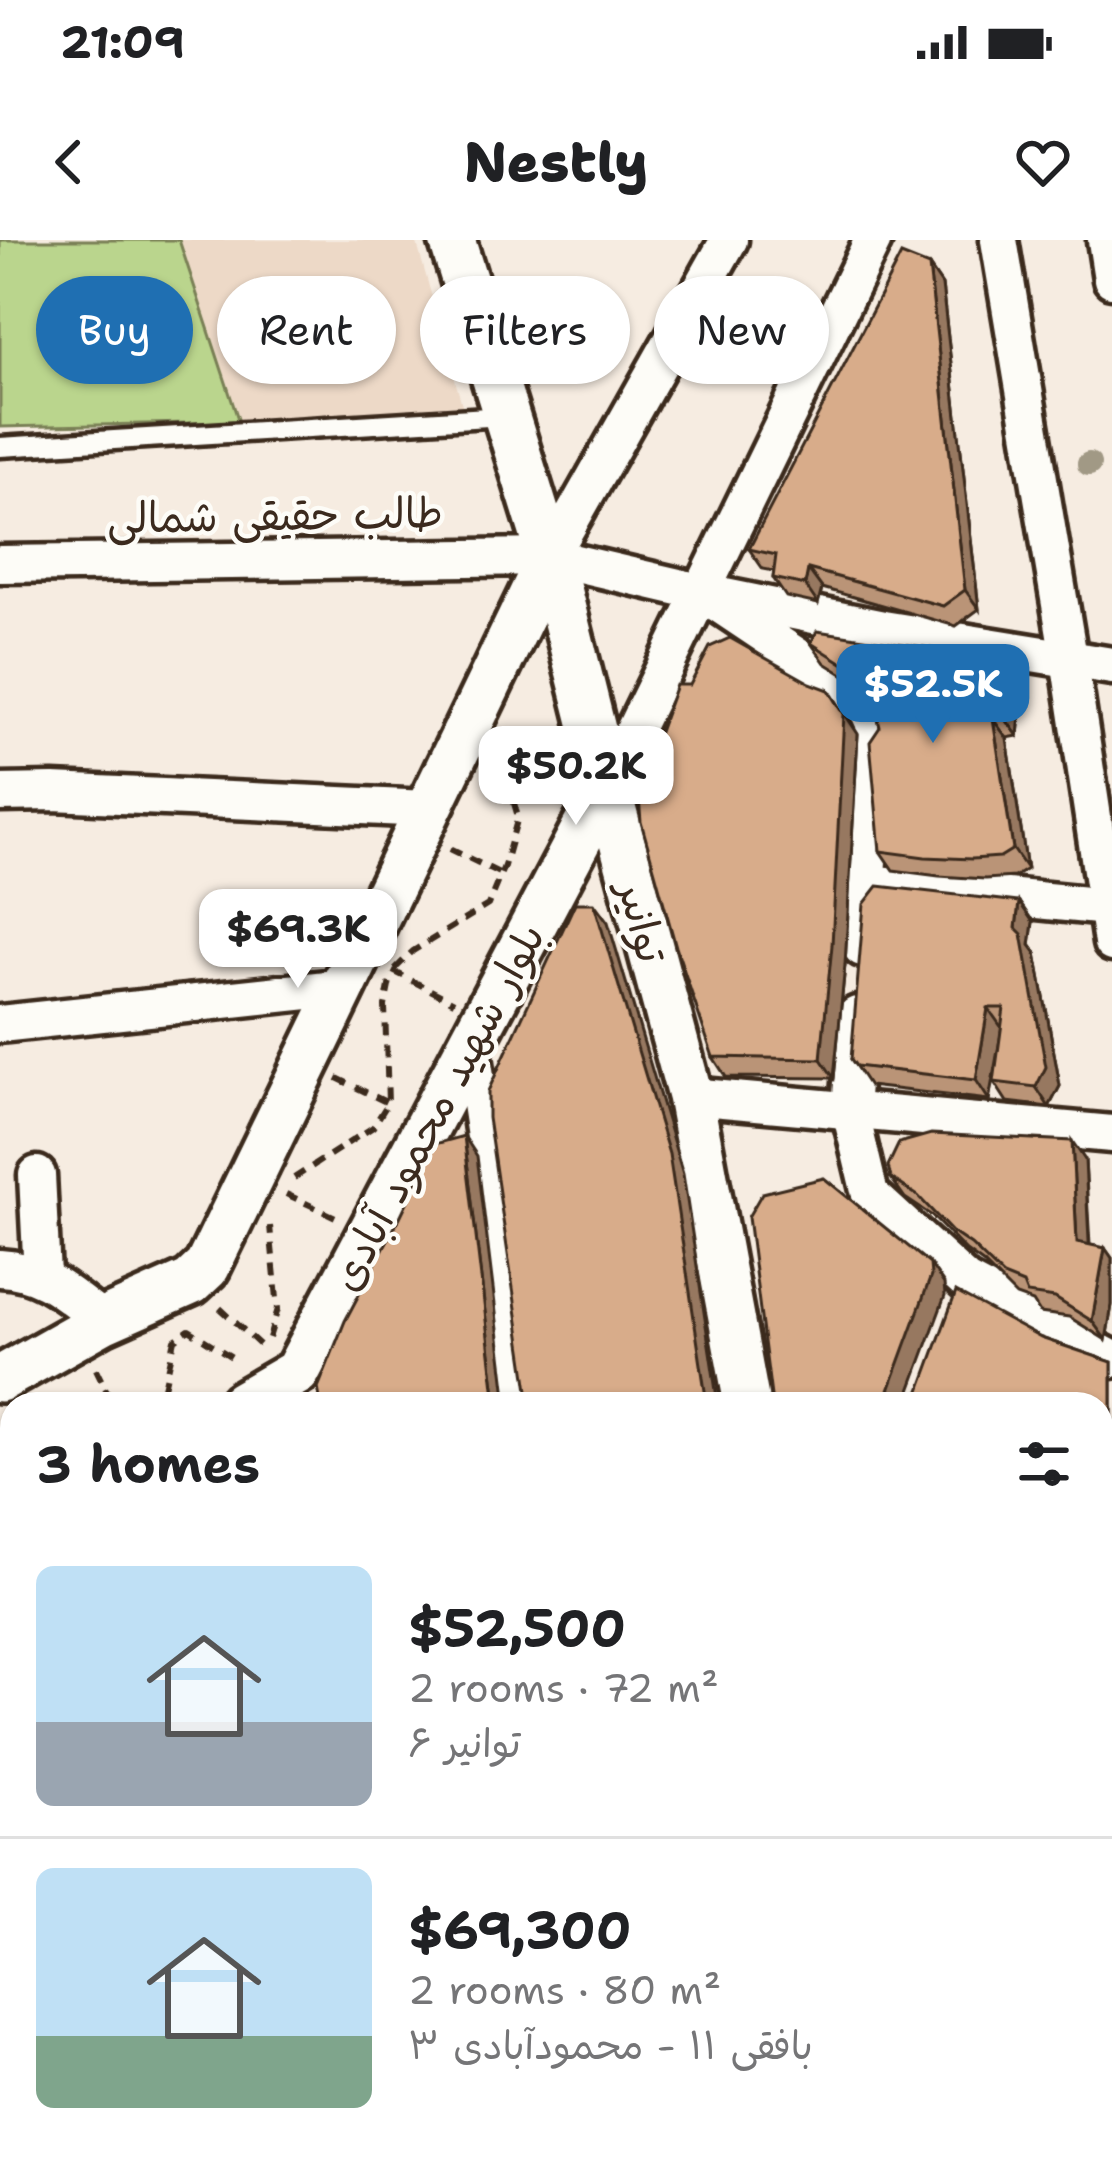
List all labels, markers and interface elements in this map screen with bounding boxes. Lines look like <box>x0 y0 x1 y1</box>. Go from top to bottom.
text: 21:09 <box>60 12 185 72</box>
text: Nestly <box>464 126 648 198</box>
icon: back <box>36 129 102 195</box>
icon: heart <box>1010 129 1076 195</box>
chip: Buy <box>36 276 193 384</box>
chip: Rent <box>217 276 396 384</box>
chip: Filters <box>420 276 630 384</box>
chip: New <box>654 276 829 384</box>
street label: طالب حقیقی شمالی <box>106 484 444 546</box>
pin: $52.5K <box>835 644 1031 746</box>
text: $52.5K <box>863 657 1003 709</box>
pin: $50.2K <box>478 726 674 828</box>
text: $50.2K <box>506 739 646 791</box>
street label: توانیر <box>605 872 681 970</box>
pin: $69.3K <box>200 889 396 991</box>
text: $69.3K <box>226 902 370 954</box>
street label: بلوار شهید محمود آبادی <box>316 914 558 1300</box>
text: 3 homes <box>36 1430 260 1498</box>
icon: filters <box>1011 1431 1077 1497</box>
text: $52,500 <box>408 1594 626 1662</box>
icon: home <box>132 1614 276 1758</box>
text: 2 rooms · 72 m² <box>408 1662 719 1714</box>
text: توانیر ۶ <box>408 1717 521 1769</box>
text: $69,300 <box>408 1896 631 1964</box>
icon: home <box>132 1916 276 2060</box>
text: 2 rooms · 80 m² <box>408 1964 721 2016</box>
text: بافقی ۱۱ - محمودآبادی ۳ <box>408 2019 813 2071</box>

